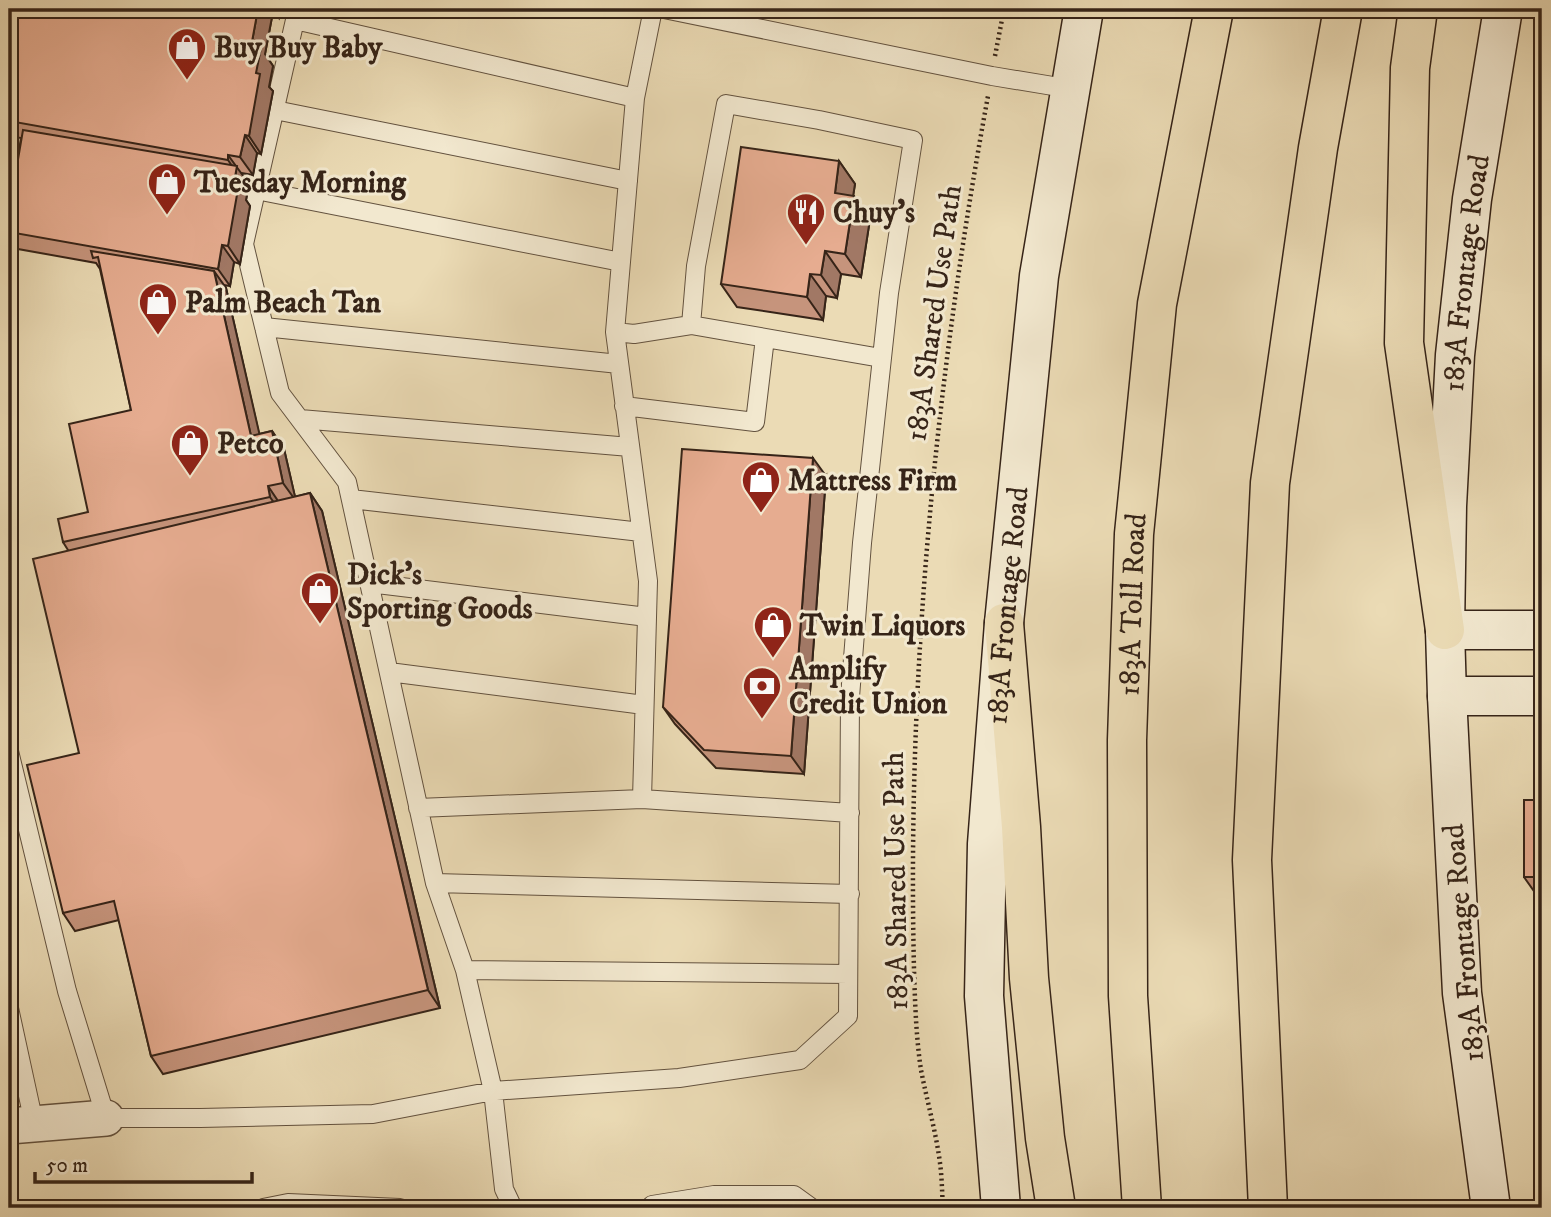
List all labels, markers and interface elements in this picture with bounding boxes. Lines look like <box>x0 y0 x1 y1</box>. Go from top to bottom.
shop icon: Buy Buy Baby <box>166 26 208 81</box>
place label: Buy Buy Baby <box>214 30 383 67</box>
street label: 183A Frontage Road <box>1436 152 1499 393</box>
shop icon: Tuesday Morning <box>146 161 188 216</box>
place label: Tuesday Morning <box>193 165 407 202</box>
street label: 183A Shared Use Path <box>898 182 971 444</box>
restaurant icon: Chuy's <box>785 191 827 246</box>
place label: Chuy's <box>833 195 915 232</box>
shop icon: Palm Beach Tan <box>137 281 179 336</box>
place label: Palm Beach Tan <box>185 285 381 322</box>
shop icon: Petco <box>169 422 211 477</box>
place label: Petco <box>217 426 284 463</box>
shop icon: Mattress Firm <box>740 459 782 514</box>
place label: Mattress Firm <box>788 463 958 500</box>
street label: 183A Frontage Road <box>979 485 1038 726</box>
street label: 183A Toll Road <box>1111 511 1156 697</box>
place label: Dick's Sporting Goods <box>347 557 533 628</box>
shop icon: Dick's Sporting Goods <box>299 570 341 625</box>
shop icon: Twin Liquors <box>752 604 794 659</box>
place label: Twin Liquors <box>799 608 965 645</box>
place label: Amplify Credit Union <box>788 652 948 723</box>
bank icon: Amplify Credit Union <box>741 665 783 720</box>
street label: 183A Shared Use Path <box>876 751 917 1011</box>
street label: 183A Frontage Road <box>1436 822 1493 1063</box>
scale bar <box>35 1140 252 1184</box>
text: 50 m <box>46 1153 88 1179</box>

